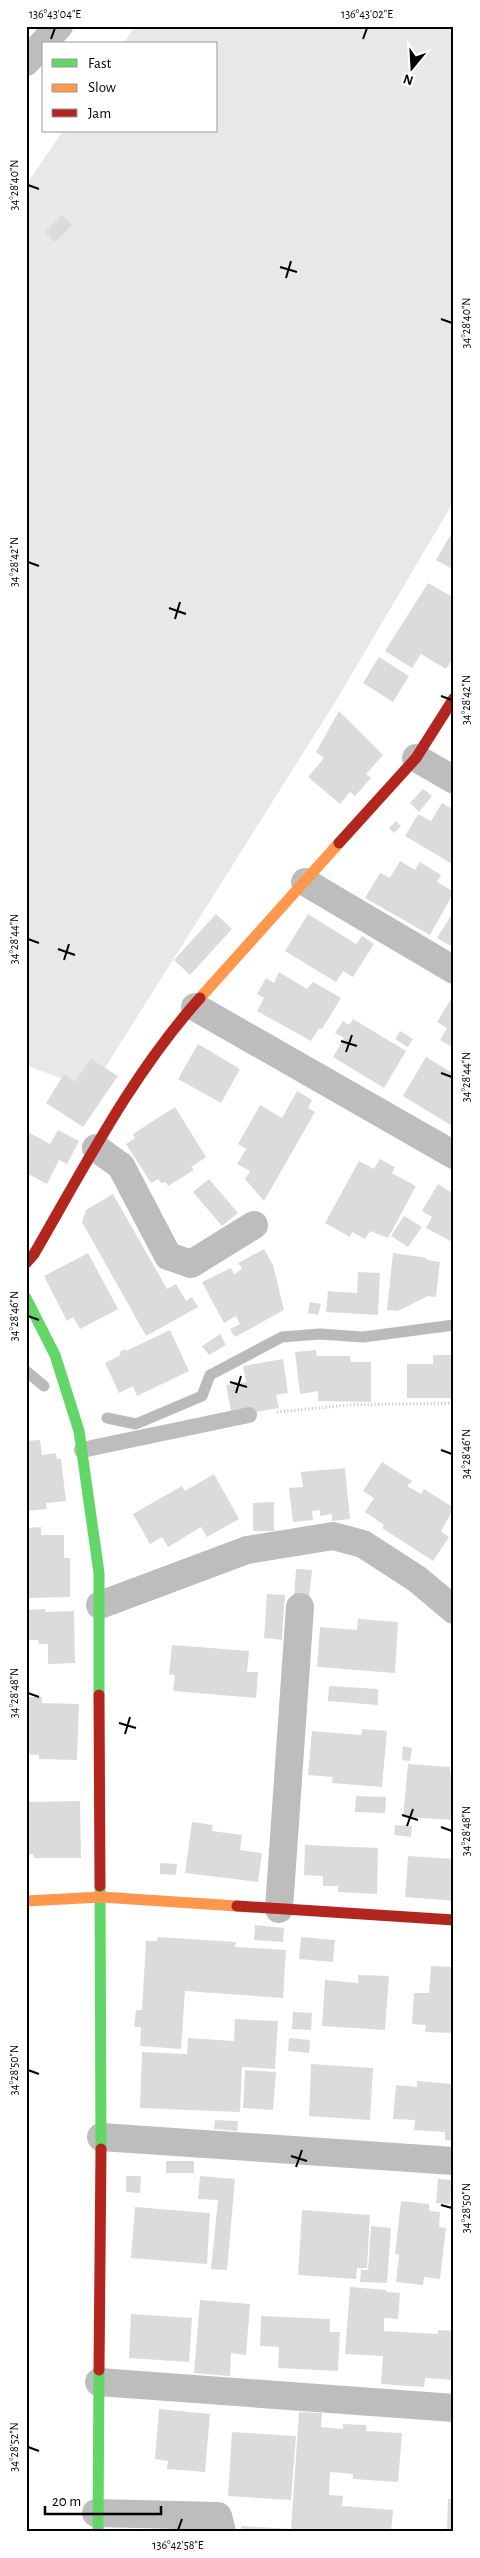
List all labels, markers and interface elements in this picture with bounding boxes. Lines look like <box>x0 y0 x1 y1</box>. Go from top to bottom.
text: 136°43'04"E <box>29 8 81 20</box>
text: 136°43'02"E <box>341 8 393 20</box>
legend <box>42 42 218 132</box>
north arrow <box>388 42 438 92</box>
text: Fast <box>88 56 112 71</box>
text: N <box>401 71 415 88</box>
text: Slow <box>88 80 116 95</box>
text: Jam <box>88 106 111 121</box>
text: 34°28'40"N <box>8 159 20 211</box>
text: 34°28'40"N <box>460 297 472 349</box>
text: 34°28'42"N <box>8 537 20 587</box>
text: 34°28'42"N <box>460 675 472 725</box>
text: 34°28'44"N <box>8 914 20 964</box>
text: 34°28'44"N <box>460 1052 472 1102</box>
text: 34°28'46"N <box>8 1291 20 1341</box>
text: 34°28'46"N <box>460 1429 472 1479</box>
text: 34°28'48"N <box>8 1668 20 1718</box>
text: 34°28'48"N <box>460 1806 472 1856</box>
text: 34°28'50"N <box>8 2045 20 2095</box>
text: 34°28'50"N <box>460 2183 472 2233</box>
text: 34°28'52"N <box>8 2422 20 2472</box>
scale bar <box>45 2483 161 2515</box>
text: 20 m <box>52 2494 81 2509</box>
text: 136°42'58"E <box>152 2539 204 2551</box>

